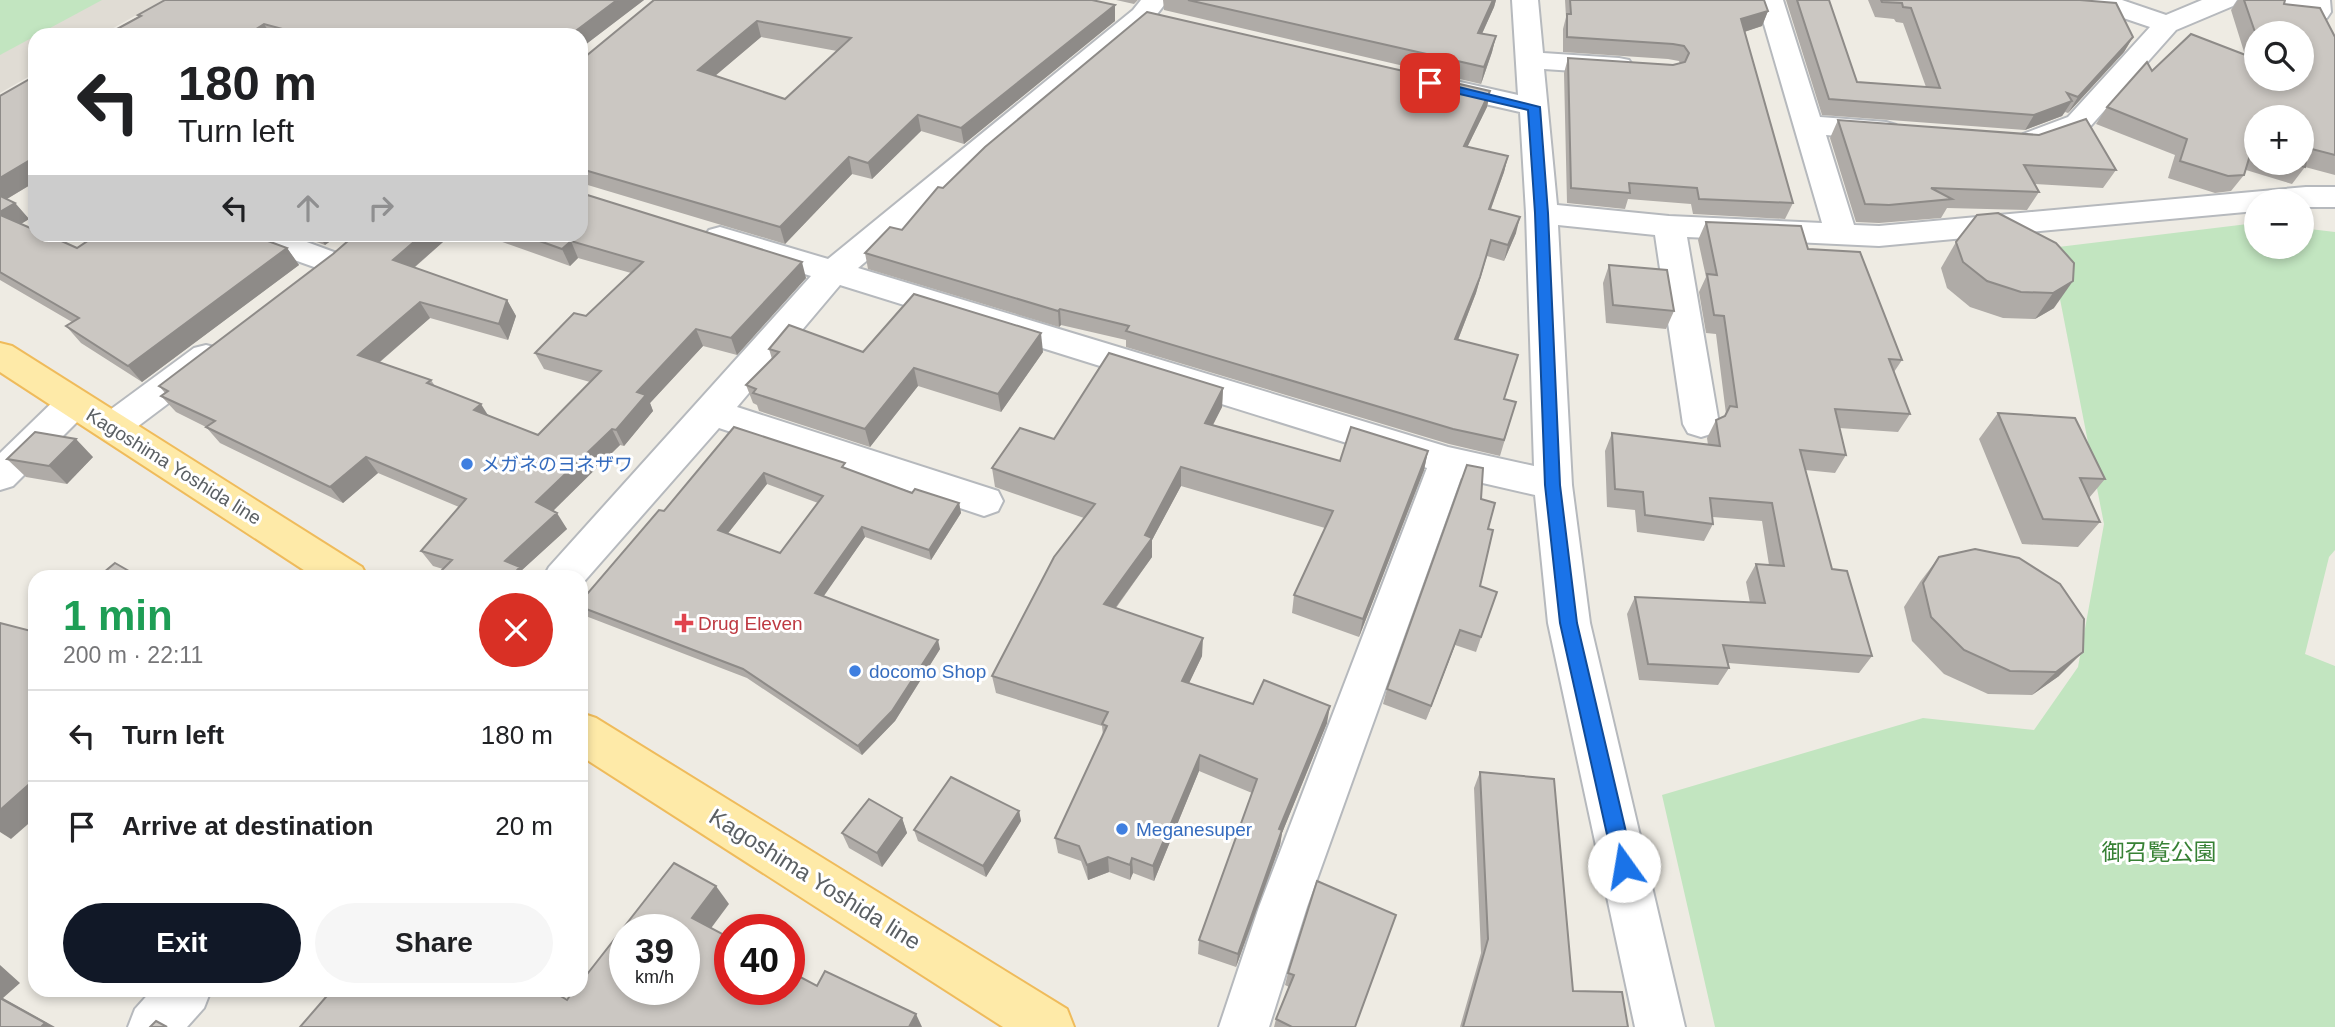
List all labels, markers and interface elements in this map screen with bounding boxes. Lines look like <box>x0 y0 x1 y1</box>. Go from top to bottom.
map controls <box>2244 21 2314 259</box>
button: search <box>2244 21 2314 91</box>
pin <box>1400 53 1460 113</box>
icon: left <box>63 56 154 147</box>
text: 180 m <box>178 56 317 110</box>
icon: arrive <box>1411 64 1449 102</box>
button: + <box>2244 105 2314 175</box>
text: Turn left <box>178 113 294 149</box>
icon: left <box>216 189 254 227</box>
icon: ahead <box>289 189 327 227</box>
icon: right <box>362 189 400 227</box>
button: − <box>2244 189 2314 259</box>
street label: Kagoshima Yoshida line <box>83 404 265 529</box>
place label: メガネのヨネザワ <box>481 454 633 475</box>
marker: メガネのヨネザワ <box>459 456 475 472</box>
text: 1 min <box>63 592 173 639</box>
button: close <box>479 593 553 667</box>
place label: Drug Eleven <box>698 613 803 634</box>
marker: Drug Eleven <box>676 615 692 631</box>
text: 200 m · 22:11 <box>63 642 203 668</box>
place label: docomo Shop <box>869 661 986 682</box>
marker: docomo Shop <box>847 663 863 679</box>
icon: left <box>63 717 101 755</box>
text: Turn left <box>122 720 224 750</box>
text: 180 m <box>481 720 553 750</box>
street label: Kagoshima Yoshida line <box>705 803 925 955</box>
icon: arrive <box>63 808 101 846</box>
text: Arrive at destination <box>122 811 373 841</box>
text: 20 m <box>495 811 553 841</box>
place label: Meganesuper <box>1136 819 1253 840</box>
marker: Meganesuper <box>1114 821 1130 837</box>
position arrow <box>1587 829 1661 903</box>
park label: 御召覧公園 <box>2102 839 2217 865</box>
button: Exit <box>63 903 301 983</box>
button: Share <box>315 903 553 983</box>
speed limit sign: 40 <box>714 914 805 1005</box>
text: 39 <box>635 931 674 970</box>
text: km/h <box>635 967 674 987</box>

